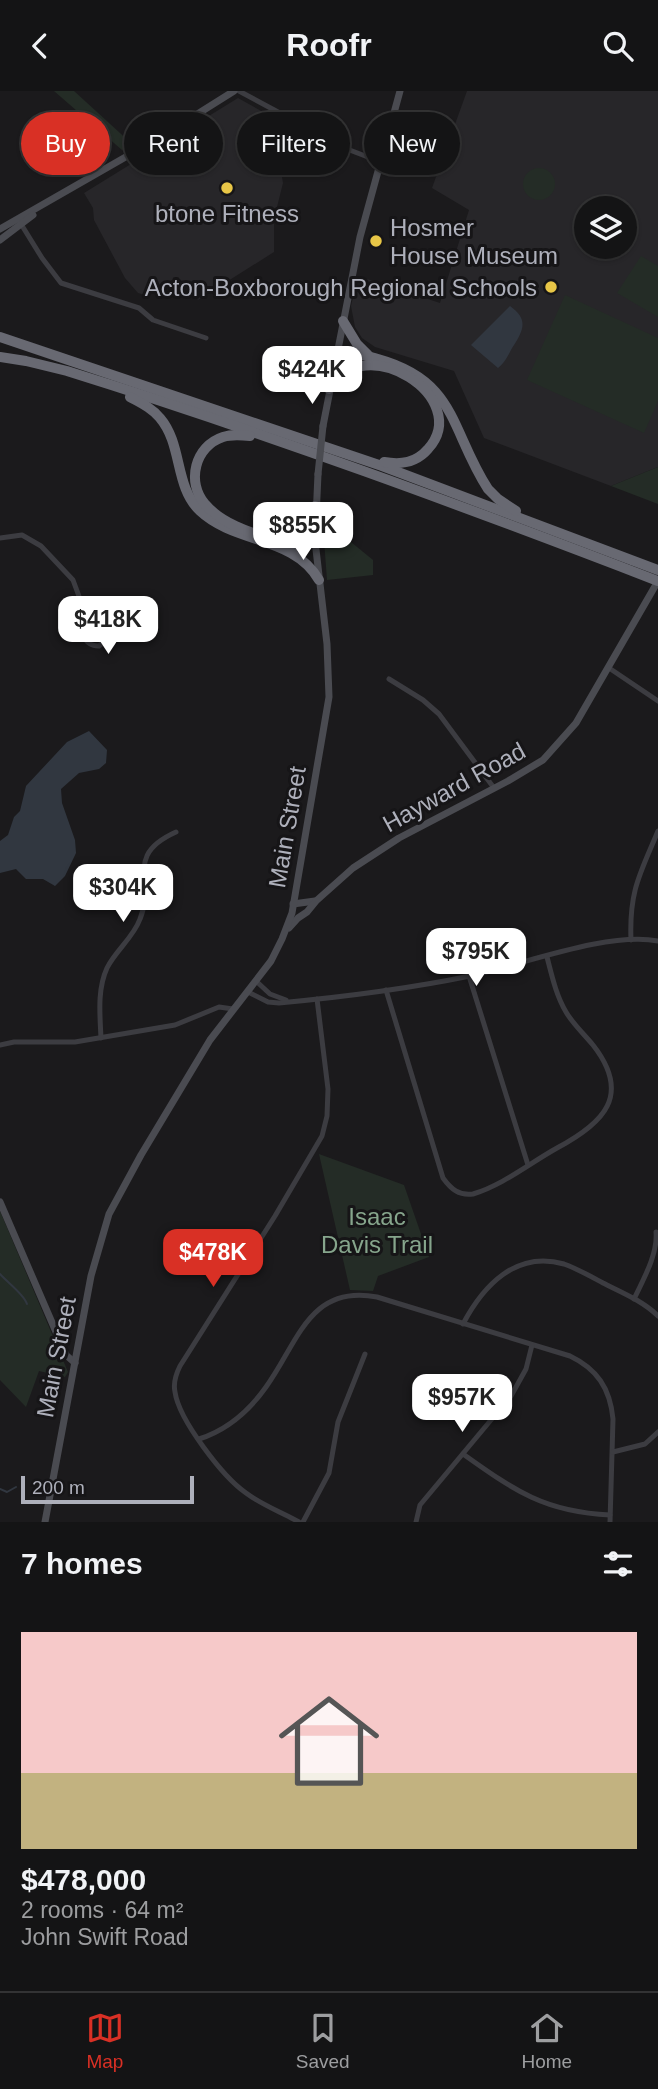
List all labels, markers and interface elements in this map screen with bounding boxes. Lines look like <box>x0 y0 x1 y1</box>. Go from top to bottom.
icon: back <box>21 27 59 65</box>
text: Roofr <box>286 27 372 63</box>
icon: search <box>599 27 637 65</box>
chip: Buy <box>21 112 110 175</box>
chip: Rent <box>124 112 223 175</box>
chip: Filters <box>237 112 350 175</box>
chip: New <box>364 112 460 175</box>
marker: btone Fitness <box>219 180 235 196</box>
map controls <box>574 196 637 259</box>
button: layers <box>574 196 637 259</box>
place label: btone Fitness <box>155 200 299 227</box>
place label: Hosmer House Museum <box>390 214 558 269</box>
marker: Hosmer House Museum <box>368 233 384 249</box>
place label: Acton-Boxborough Regional Schools <box>145 274 537 301</box>
marker: Acton-Boxborough Regional Schools <box>543 279 559 295</box>
pin: $424K <box>263 347 361 406</box>
text: $424K <box>278 356 346 382</box>
pin: $855K <box>254 503 352 562</box>
text: $855K <box>269 512 337 538</box>
pin: $418K <box>59 596 157 656</box>
text: $418K <box>74 606 142 632</box>
street label: Hayward Road <box>378 737 530 837</box>
street label: Main Street <box>263 764 311 890</box>
pin: $304K <box>74 865 172 924</box>
text: $304K <box>89 874 157 900</box>
pin: $795K <box>427 929 525 988</box>
text: $795K <box>442 938 510 964</box>
park label: Isaac Davis Trail <box>321 1203 433 1258</box>
pin: $478K <box>164 1229 262 1289</box>
text: $478K <box>179 1239 247 1265</box>
street label: Main Street <box>31 1294 81 1420</box>
pin: $957K <box>413 1375 511 1434</box>
text: $957K <box>428 1384 496 1410</box>
scale bar <box>21 1473 194 1505</box>
text: 200 m <box>32 1477 85 1498</box>
icon: filters <box>599 1545 637 1583</box>
text: 7 homes <box>21 1547 143 1580</box>
icon: home <box>266 1678 392 1804</box>
text: $478,000 <box>21 1863 146 1896</box>
text: 2 rooms · 64 m² <box>21 1897 183 1923</box>
text: John Swift Road <box>21 1924 188 1950</box>
tab: Map <box>86 2009 124 2073</box>
tab: Saved <box>296 2009 350 2073</box>
tab: Home <box>521 2009 572 2073</box>

